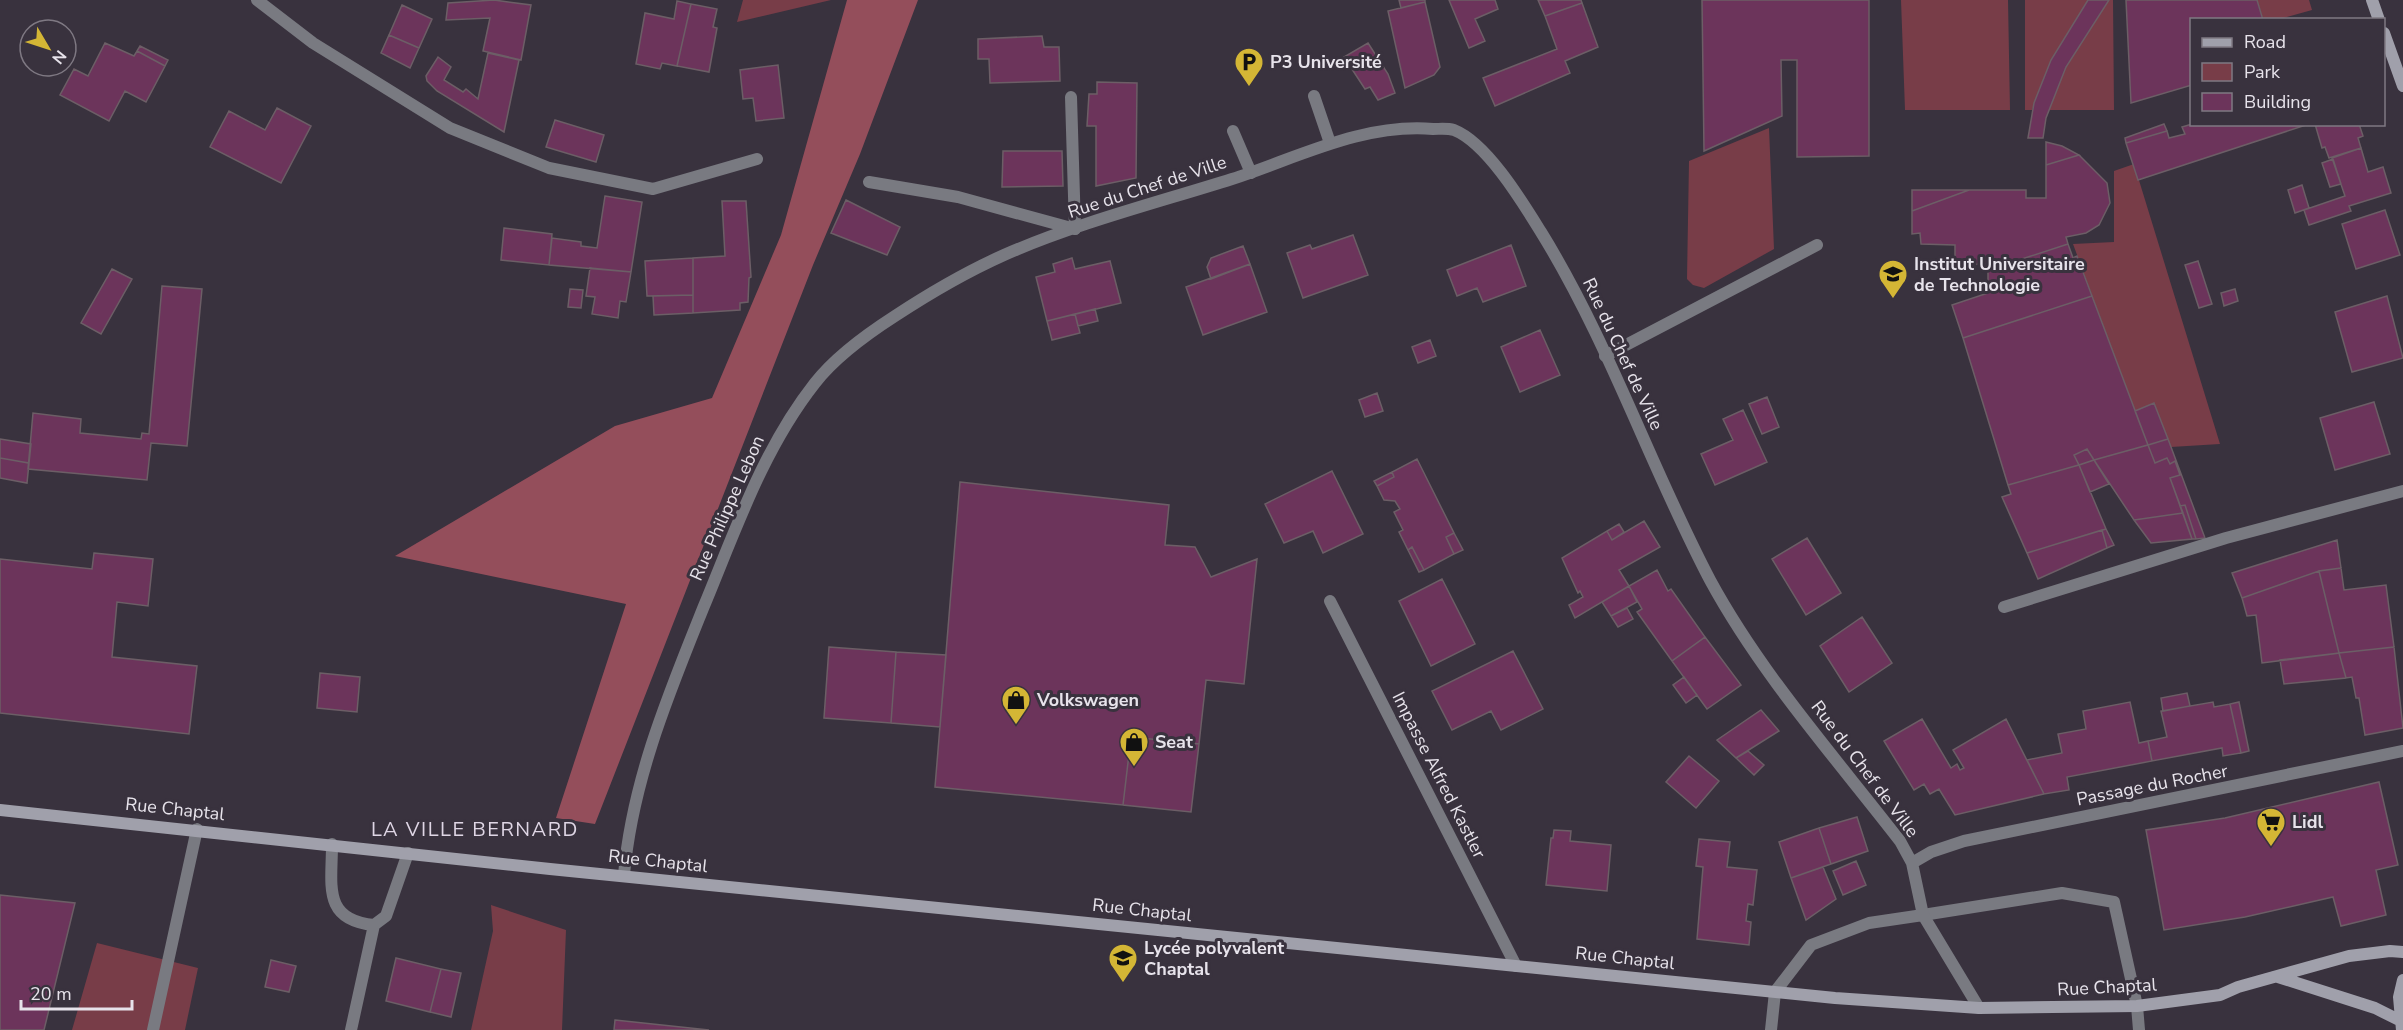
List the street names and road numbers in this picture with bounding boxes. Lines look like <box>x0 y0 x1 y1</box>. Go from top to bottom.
street label: Rue du Chef de Ville <box>1065 150 1229 224</box>
street label: Rue du Chef de Ville <box>1577 274 1669 434</box>
street label: Rue Philippe Lebon <box>684 431 770 585</box>
street label: Impasse Alfred Kastler <box>1387 688 1492 863</box>
street label: Rue du Chef de Ville <box>1806 696 1924 842</box>
street label: Passage du Rocher <box>2074 758 2230 811</box>
street label: Rue Chaptal <box>124 792 227 826</box>
street label: Rue Chaptal <box>607 844 710 878</box>
street label: Rue Chaptal <box>1091 893 1194 927</box>
street label: Rue Chaptal <box>1574 941 1677 975</box>
street label: Rue Chaptal <box>2057 972 2158 1002</box>

